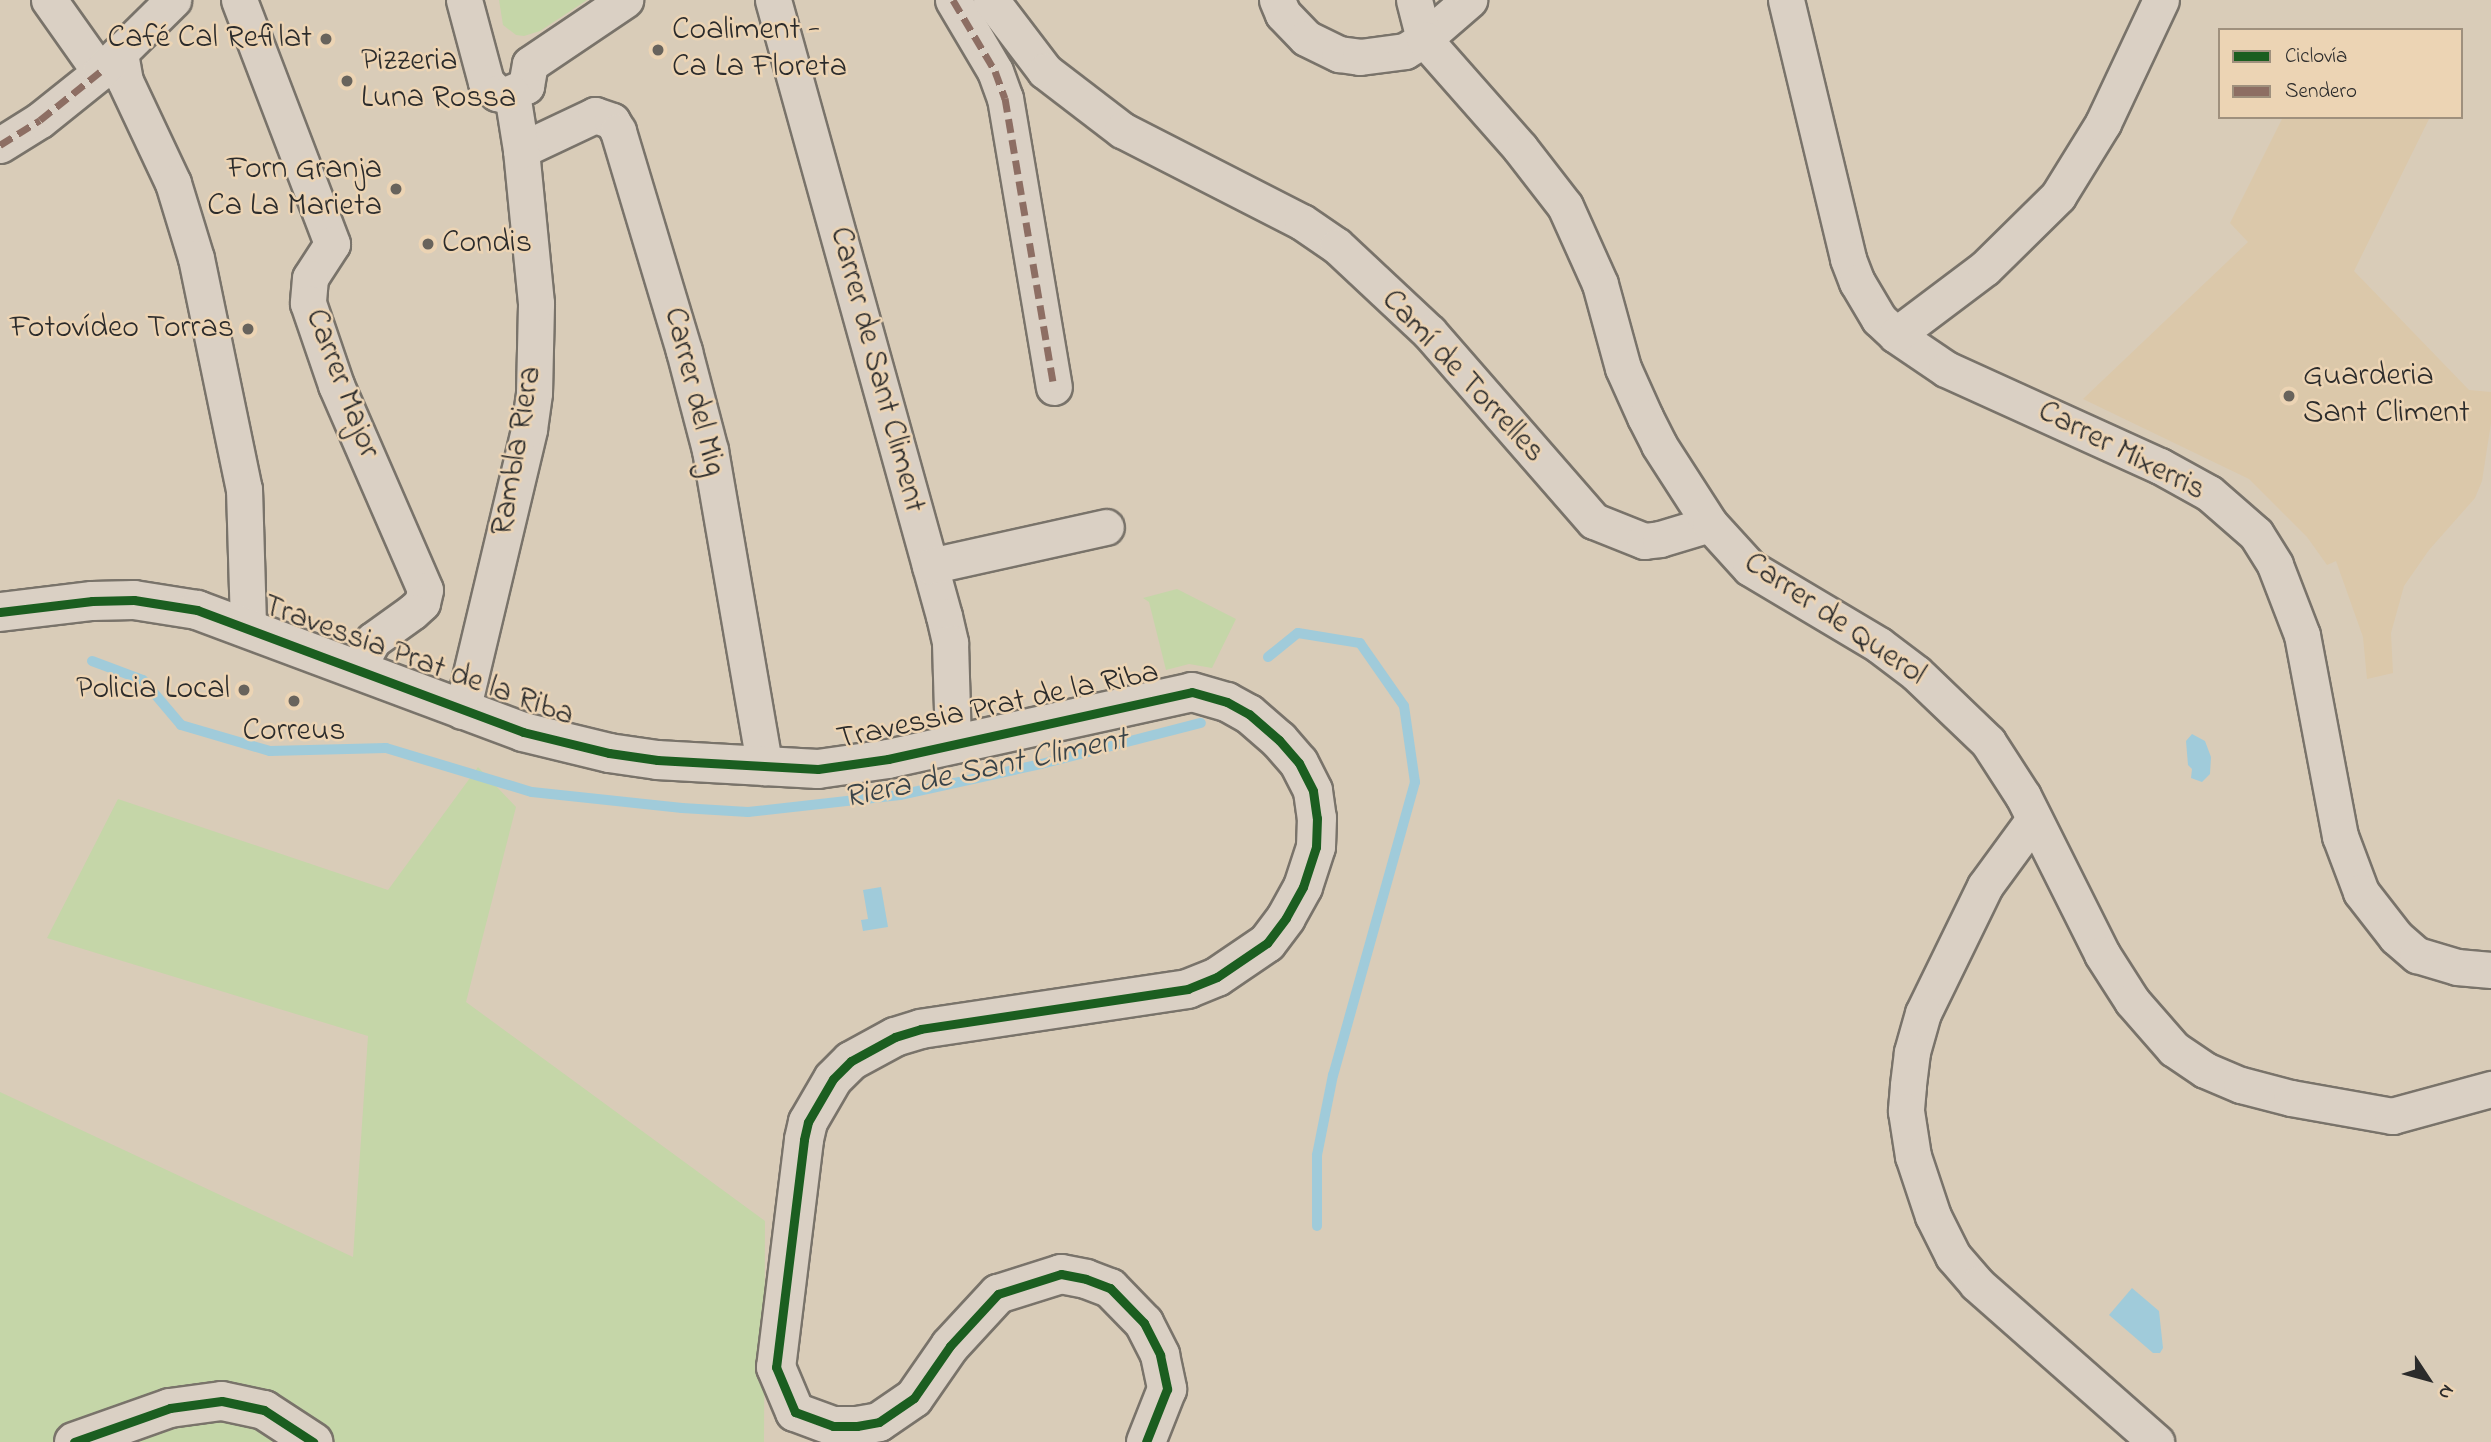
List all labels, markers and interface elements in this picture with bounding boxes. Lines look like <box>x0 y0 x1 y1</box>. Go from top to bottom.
place label: Coaliment - Ca La Floreta <box>672 13 847 88</box>
place label: Café Cal Refilat <box>108 20 312 58</box>
legend <box>2218 28 2463 119</box>
marker: Café Cal Refilat <box>318 31 334 47</box>
marker: Coaliment - Ca La Floreta <box>650 42 666 58</box>
text: Ciclovía <box>2285 42 2347 72</box>
place label: Pizzeria Luna Rossa <box>361 44 516 119</box>
marker: Pizzeria Luna Rossa <box>339 73 355 89</box>
text: Sendero <box>2285 77 2357 107</box>
place label: Forn Granja Ca La Marieta <box>207 152 382 227</box>
marker: Forn Granja Ca La Marieta <box>388 181 404 197</box>
street label: Carrer de Sant Climent <box>819 223 933 517</box>
place label: Condis <box>442 225 532 263</box>
marker: Condis <box>420 236 436 252</box>
street label: Camí de Torrelles <box>1372 282 1552 472</box>
street label: Carrer Major <box>295 304 387 464</box>
street label: Carrer del Mig <box>654 304 732 480</box>
place label: Fotovídeo Torras <box>10 310 234 348</box>
marker: Fotovídeo Torras <box>240 321 256 337</box>
place label: Guarderia Sant Climent <box>2303 359 2470 434</box>
street label: Rambla Riera <box>484 363 552 539</box>
marker: Guarderia Sant Climent <box>2281 388 2297 404</box>
street label: Carrer Mixerris <box>2031 393 2211 511</box>
street label: Carrer de Querol <box>1736 545 1932 695</box>
street label: Travessia Prat de la Riba <box>257 588 579 736</box>
street label: Travessia Prat de la Riba <box>834 654 1162 760</box>
place label: Policia Local <box>76 671 230 709</box>
marker: Policia Local <box>236 682 252 698</box>
marker: Correus <box>286 693 302 709</box>
place label: Correus <box>243 713 345 751</box>
water label: Riera de Sant Climent <box>841 721 1131 819</box>
north arrow <box>2393 1344 2463 1414</box>
text: N <box>2431 1379 2460 1405</box>

